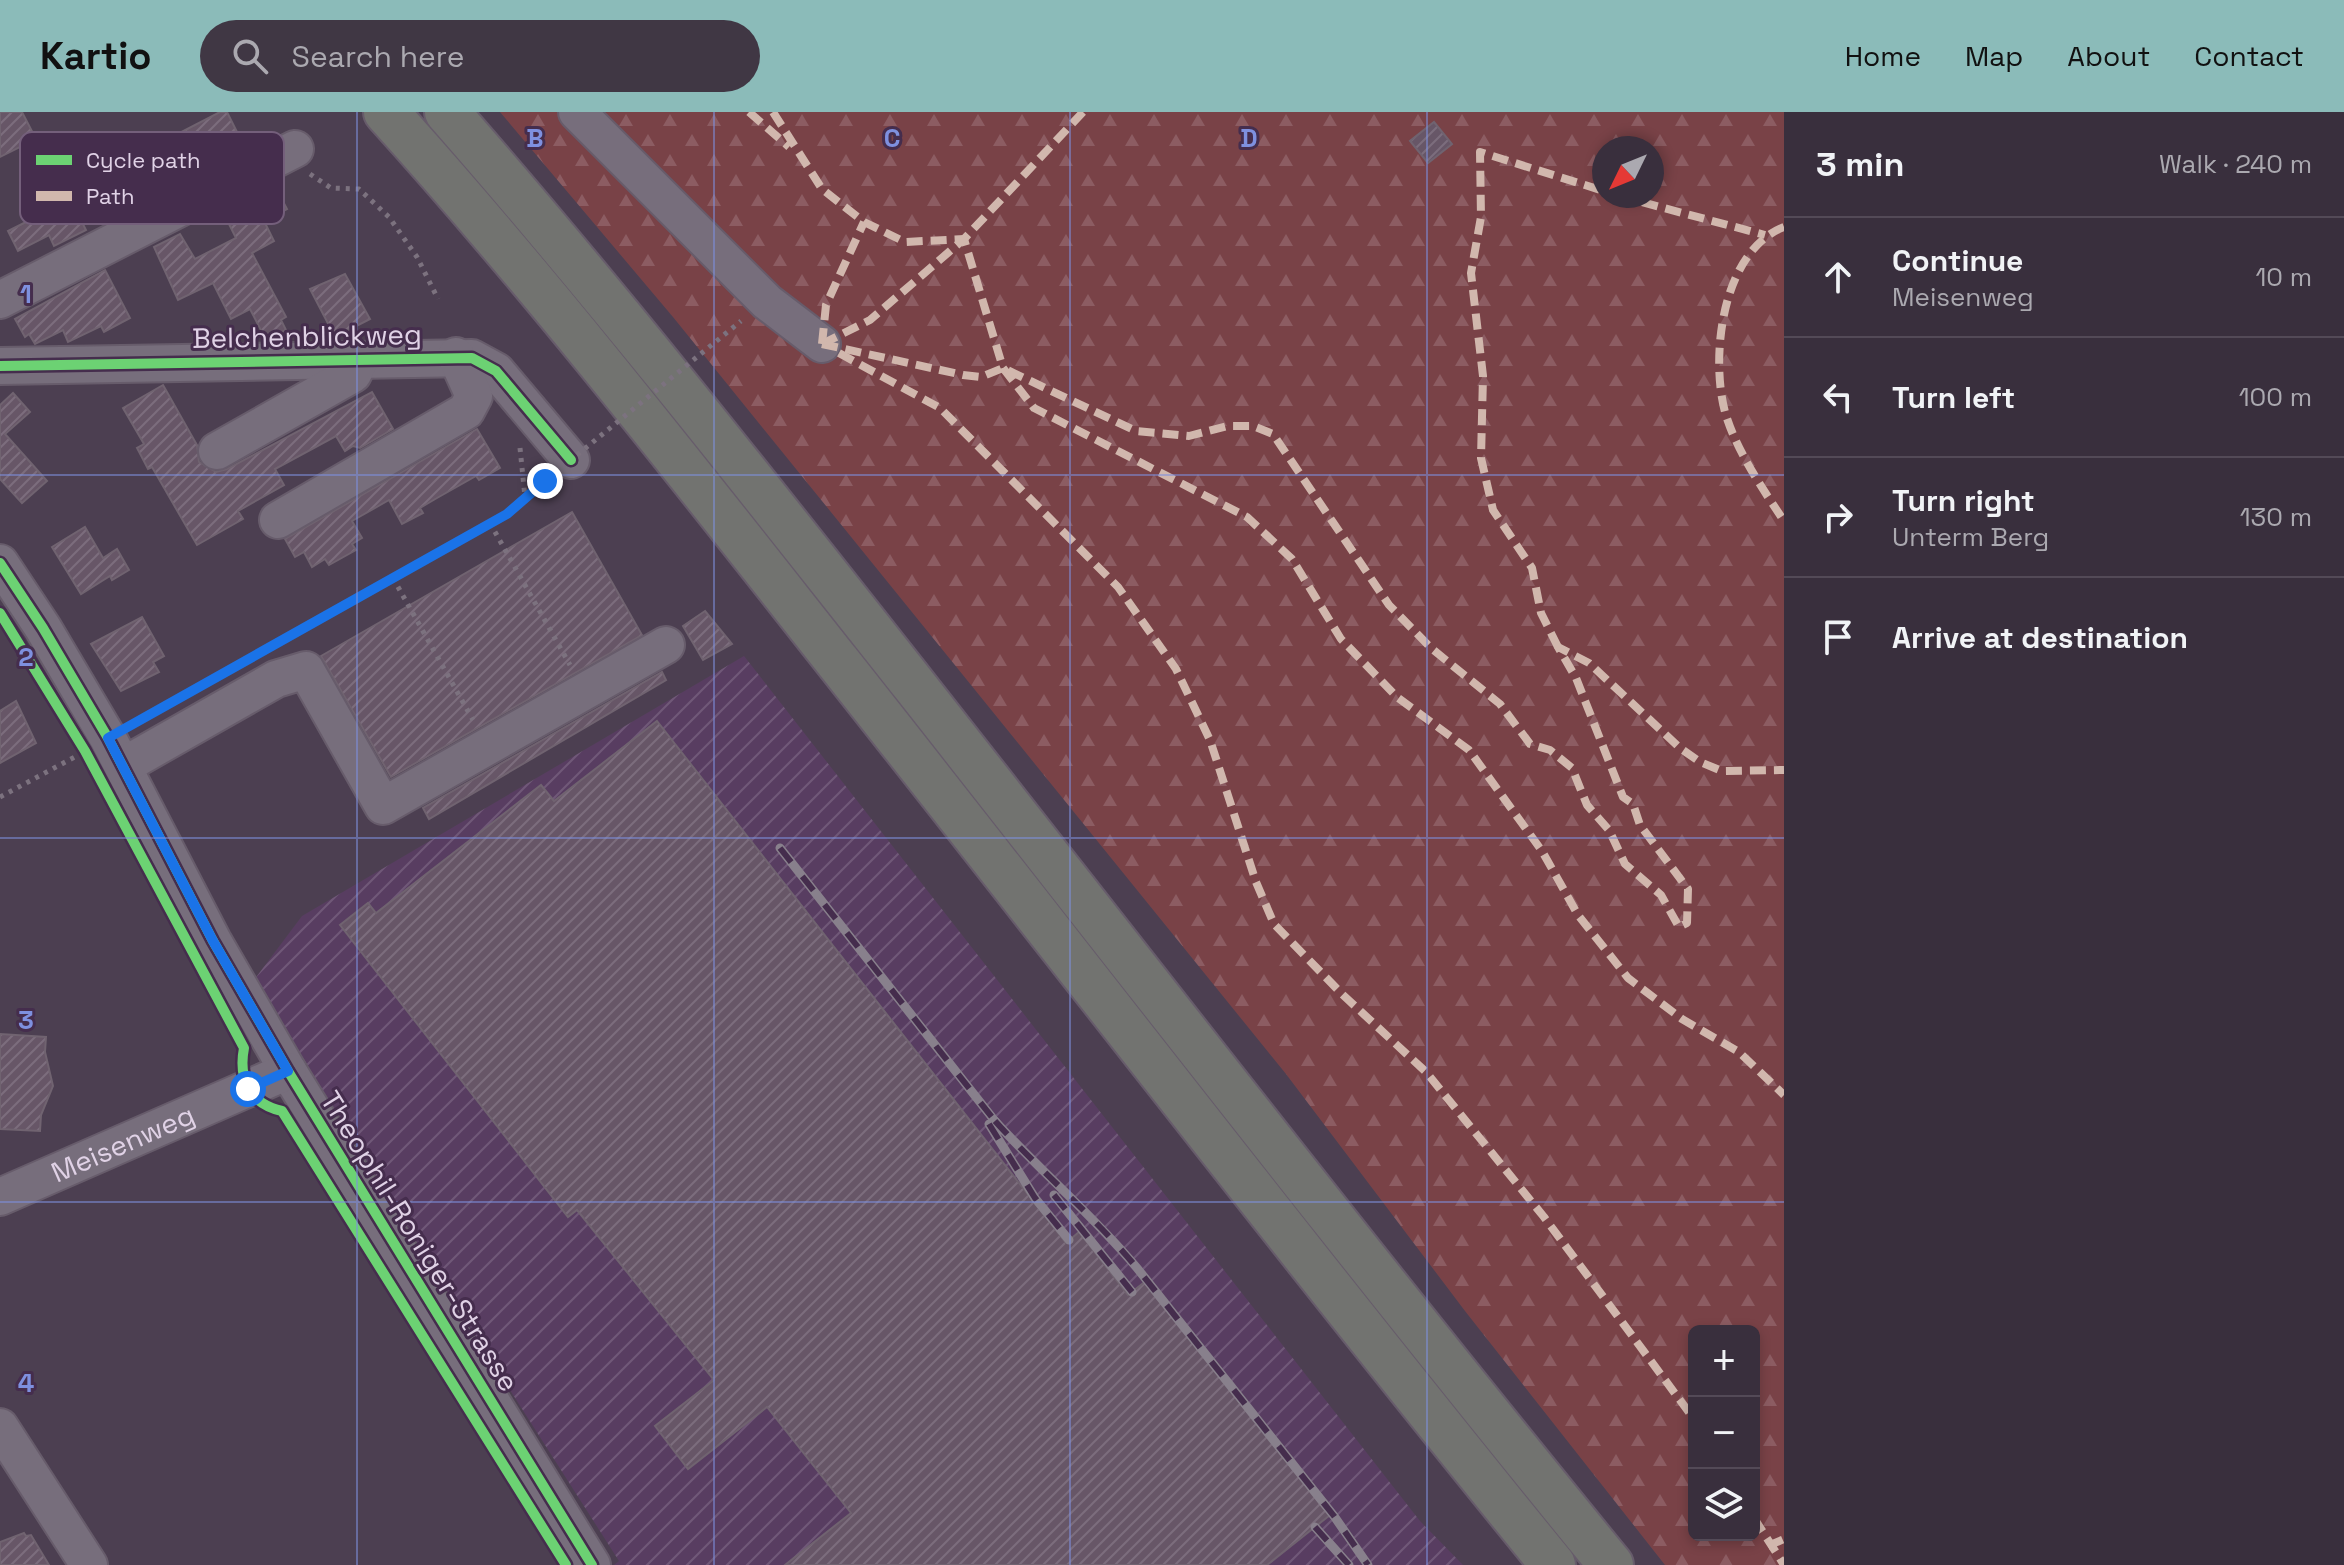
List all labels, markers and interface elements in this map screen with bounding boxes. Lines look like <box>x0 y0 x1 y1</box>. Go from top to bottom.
search box <box>200 20 760 92</box>
text: Kartio <box>40 32 152 80</box>
icon: search <box>228 34 272 78</box>
text: Search here <box>292 37 464 76</box>
text: Home <box>1845 38 1921 74</box>
text: Map <box>1965 38 2023 74</box>
text: About <box>2067 38 2150 74</box>
text: Contact <box>2194 38 2304 74</box>
text: B <box>526 121 544 155</box>
text: C <box>884 121 900 155</box>
text: D <box>1240 121 1258 155</box>
legend <box>20 132 284 224</box>
north arrow <box>1592 136 1664 208</box>
text: 3 min <box>1816 143 1904 186</box>
text: Cycle path <box>86 146 201 174</box>
text: Walk · 240 m <box>2159 147 2312 181</box>
text: Path <box>86 182 135 210</box>
text: Continue <box>1892 241 2023 280</box>
icon: ahead <box>1816 255 1860 299</box>
text: 10 m <box>2255 260 2312 294</box>
text: 1 <box>20 277 32 311</box>
text: Meisenweg <box>1892 280 2034 314</box>
street label: Belchenblickweg <box>192 316 422 356</box>
icon: left <box>1816 375 1860 419</box>
text: Turn left <box>1892 378 2015 417</box>
text: 100 m <box>2239 380 2312 414</box>
route end <box>527 463 563 499</box>
text: Turn right <box>1892 481 2035 520</box>
icon: right <box>1816 495 1860 539</box>
text: 130 m <box>2240 500 2312 534</box>
text: Unterm Berg <box>1892 520 2049 554</box>
icon: arrive <box>1816 615 1860 659</box>
text: Arrive at destination <box>1892 618 2188 657</box>
text: 2 <box>18 640 34 674</box>
text: 3 <box>18 1003 34 1037</box>
route start <box>230 1071 266 1107</box>
street label: Theophil-Roniger-Strasse <box>313 1084 527 1398</box>
street label: Meisenweg <box>46 1096 200 1190</box>
map controls <box>1688 1325 1760 1541</box>
button: + <box>1688 1325 1760 1397</box>
text: 4 <box>18 1366 34 1400</box>
button: − <box>1688 1397 1760 1469</box>
button: layers <box>1688 1469 1760 1541</box>

